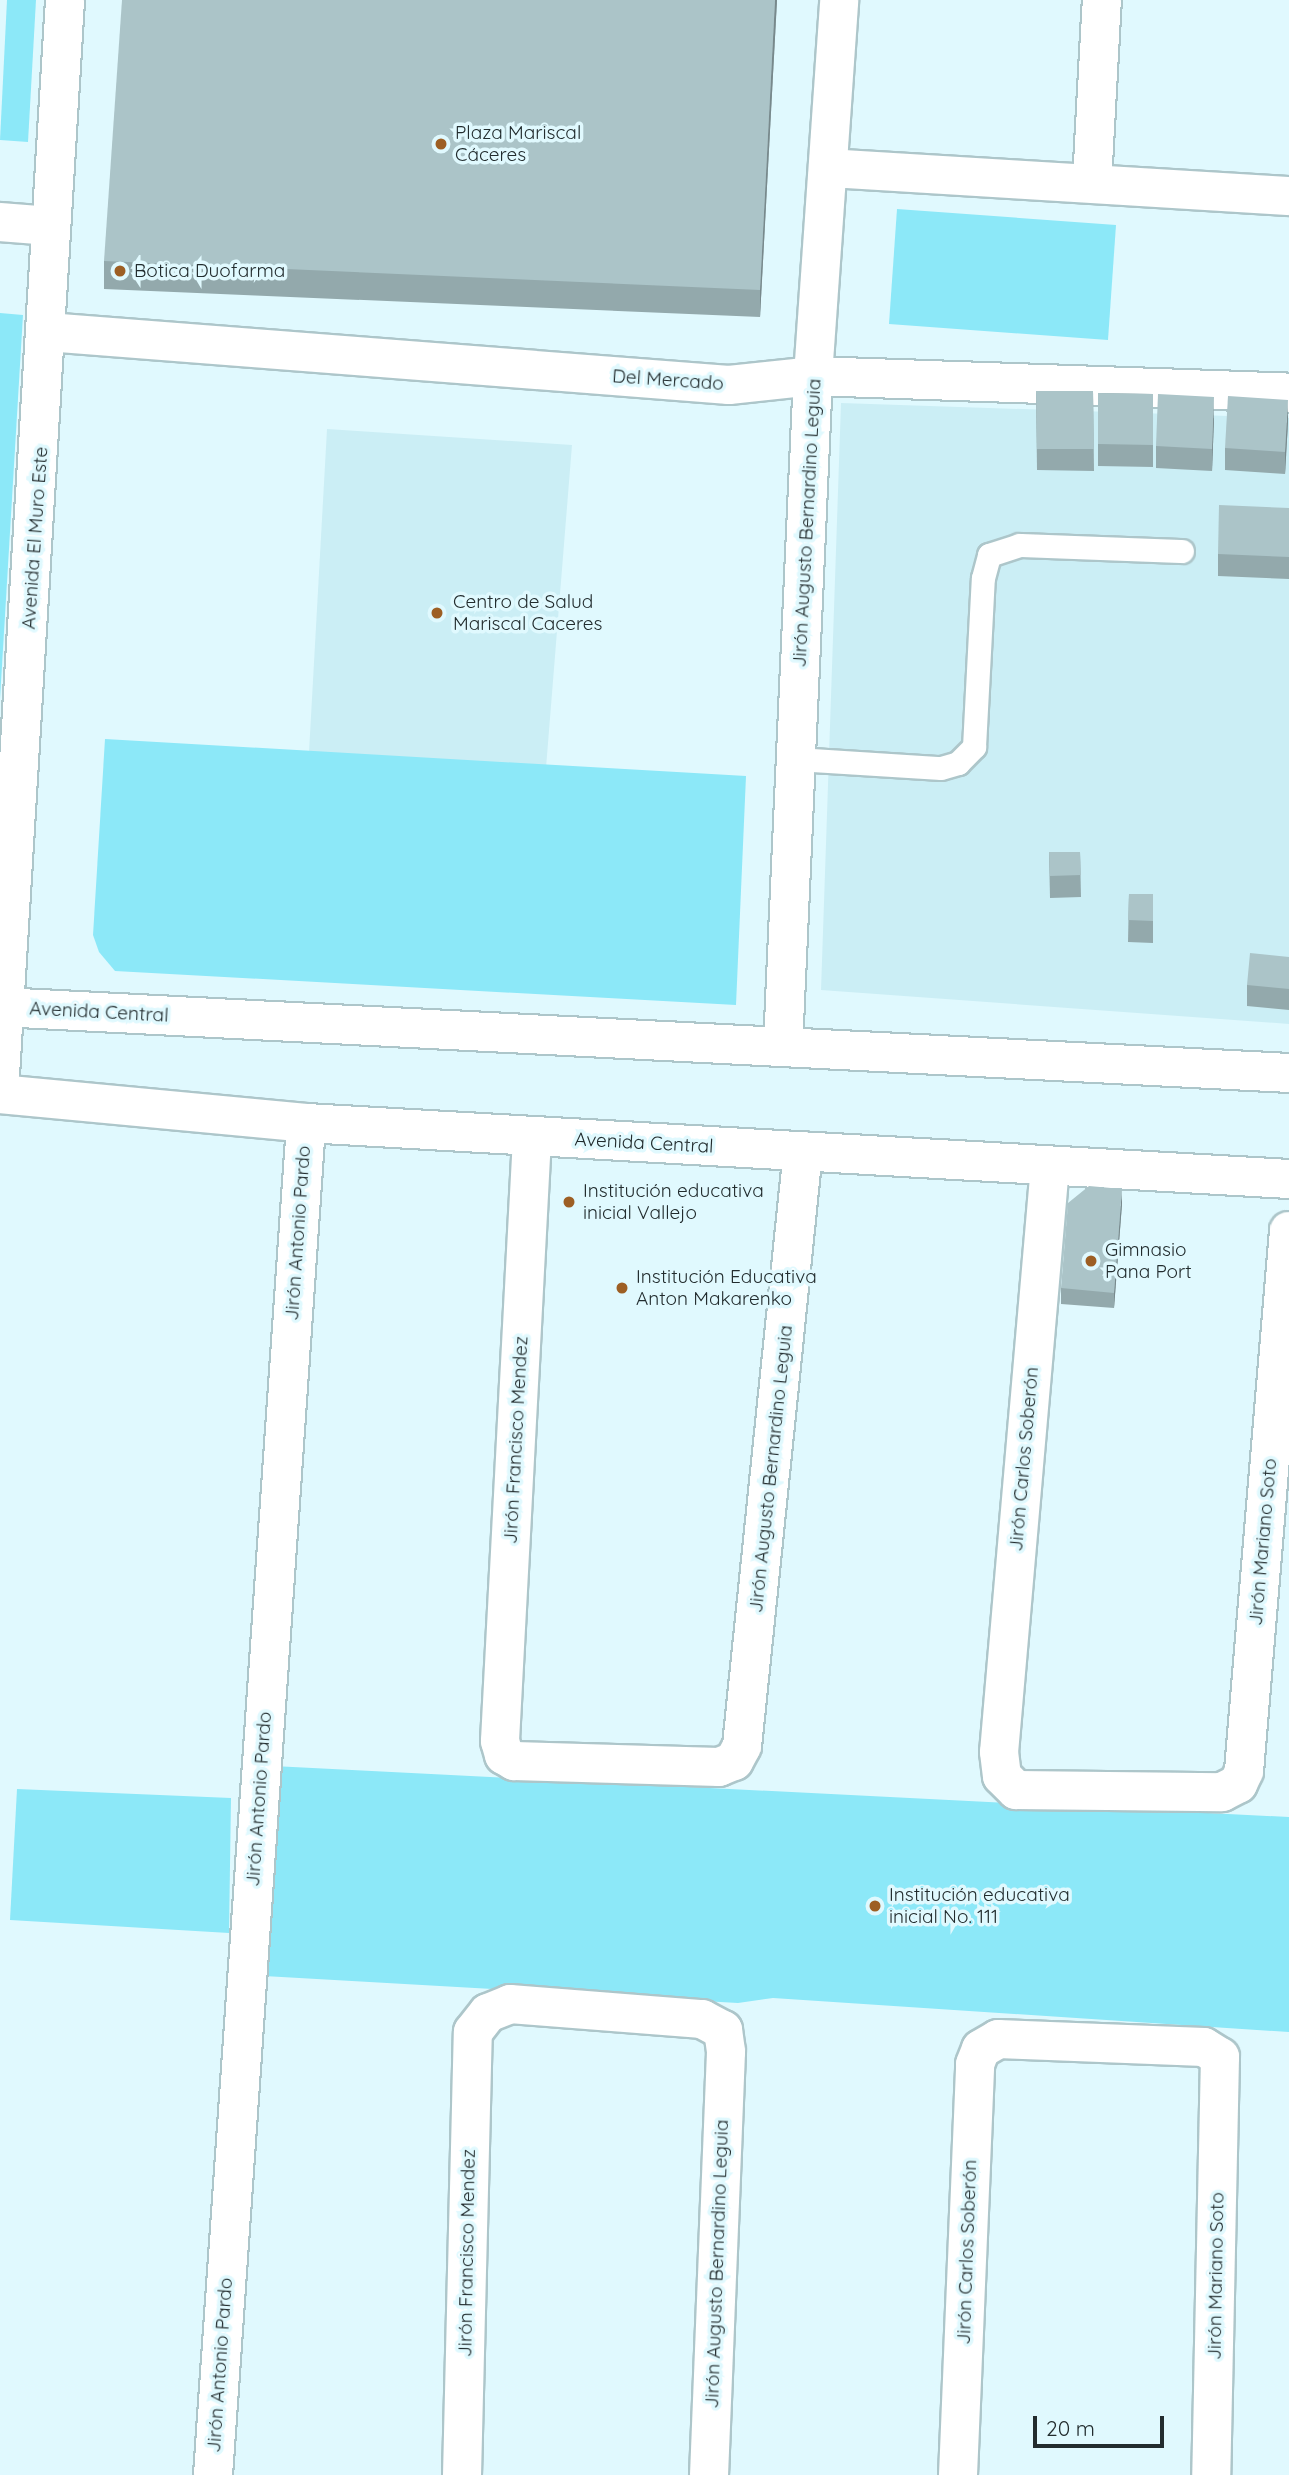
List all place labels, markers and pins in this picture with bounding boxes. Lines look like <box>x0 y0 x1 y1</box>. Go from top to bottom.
place label: Plaza Mariscal Cáceres <box>455 122 581 166</box>
marker: Plaza Mariscal Cáceres <box>433 136 449 152</box>
place label: Botica Duofarma <box>134 260 285 282</box>
marker: Botica Duofarma <box>112 263 128 279</box>
place label: Centro de Salud Mariscal Caceres <box>453 591 602 635</box>
marker: Centro de Salud Mariscal Caceres <box>427 603 447 623</box>
place label: Institución educativa inicial Vallejo <box>583 1180 764 1224</box>
marker: Institución educativa inicial Vallejo <box>561 1194 577 1210</box>
place label: Gimnasio Pana Port <box>1105 1239 1192 1283</box>
marker: Gimnasio Pana Port <box>1083 1253 1099 1269</box>
place label: Institución Educativa Anton Makarenko <box>636 1266 817 1310</box>
marker: Institución Educativa Anton Makarenko <box>614 1280 630 1296</box>
place label: Institución educativa inicial No. 111 <box>889 1884 1070 1928</box>
marker: Institución educativa inicial No. 111 <box>867 1898 883 1914</box>

